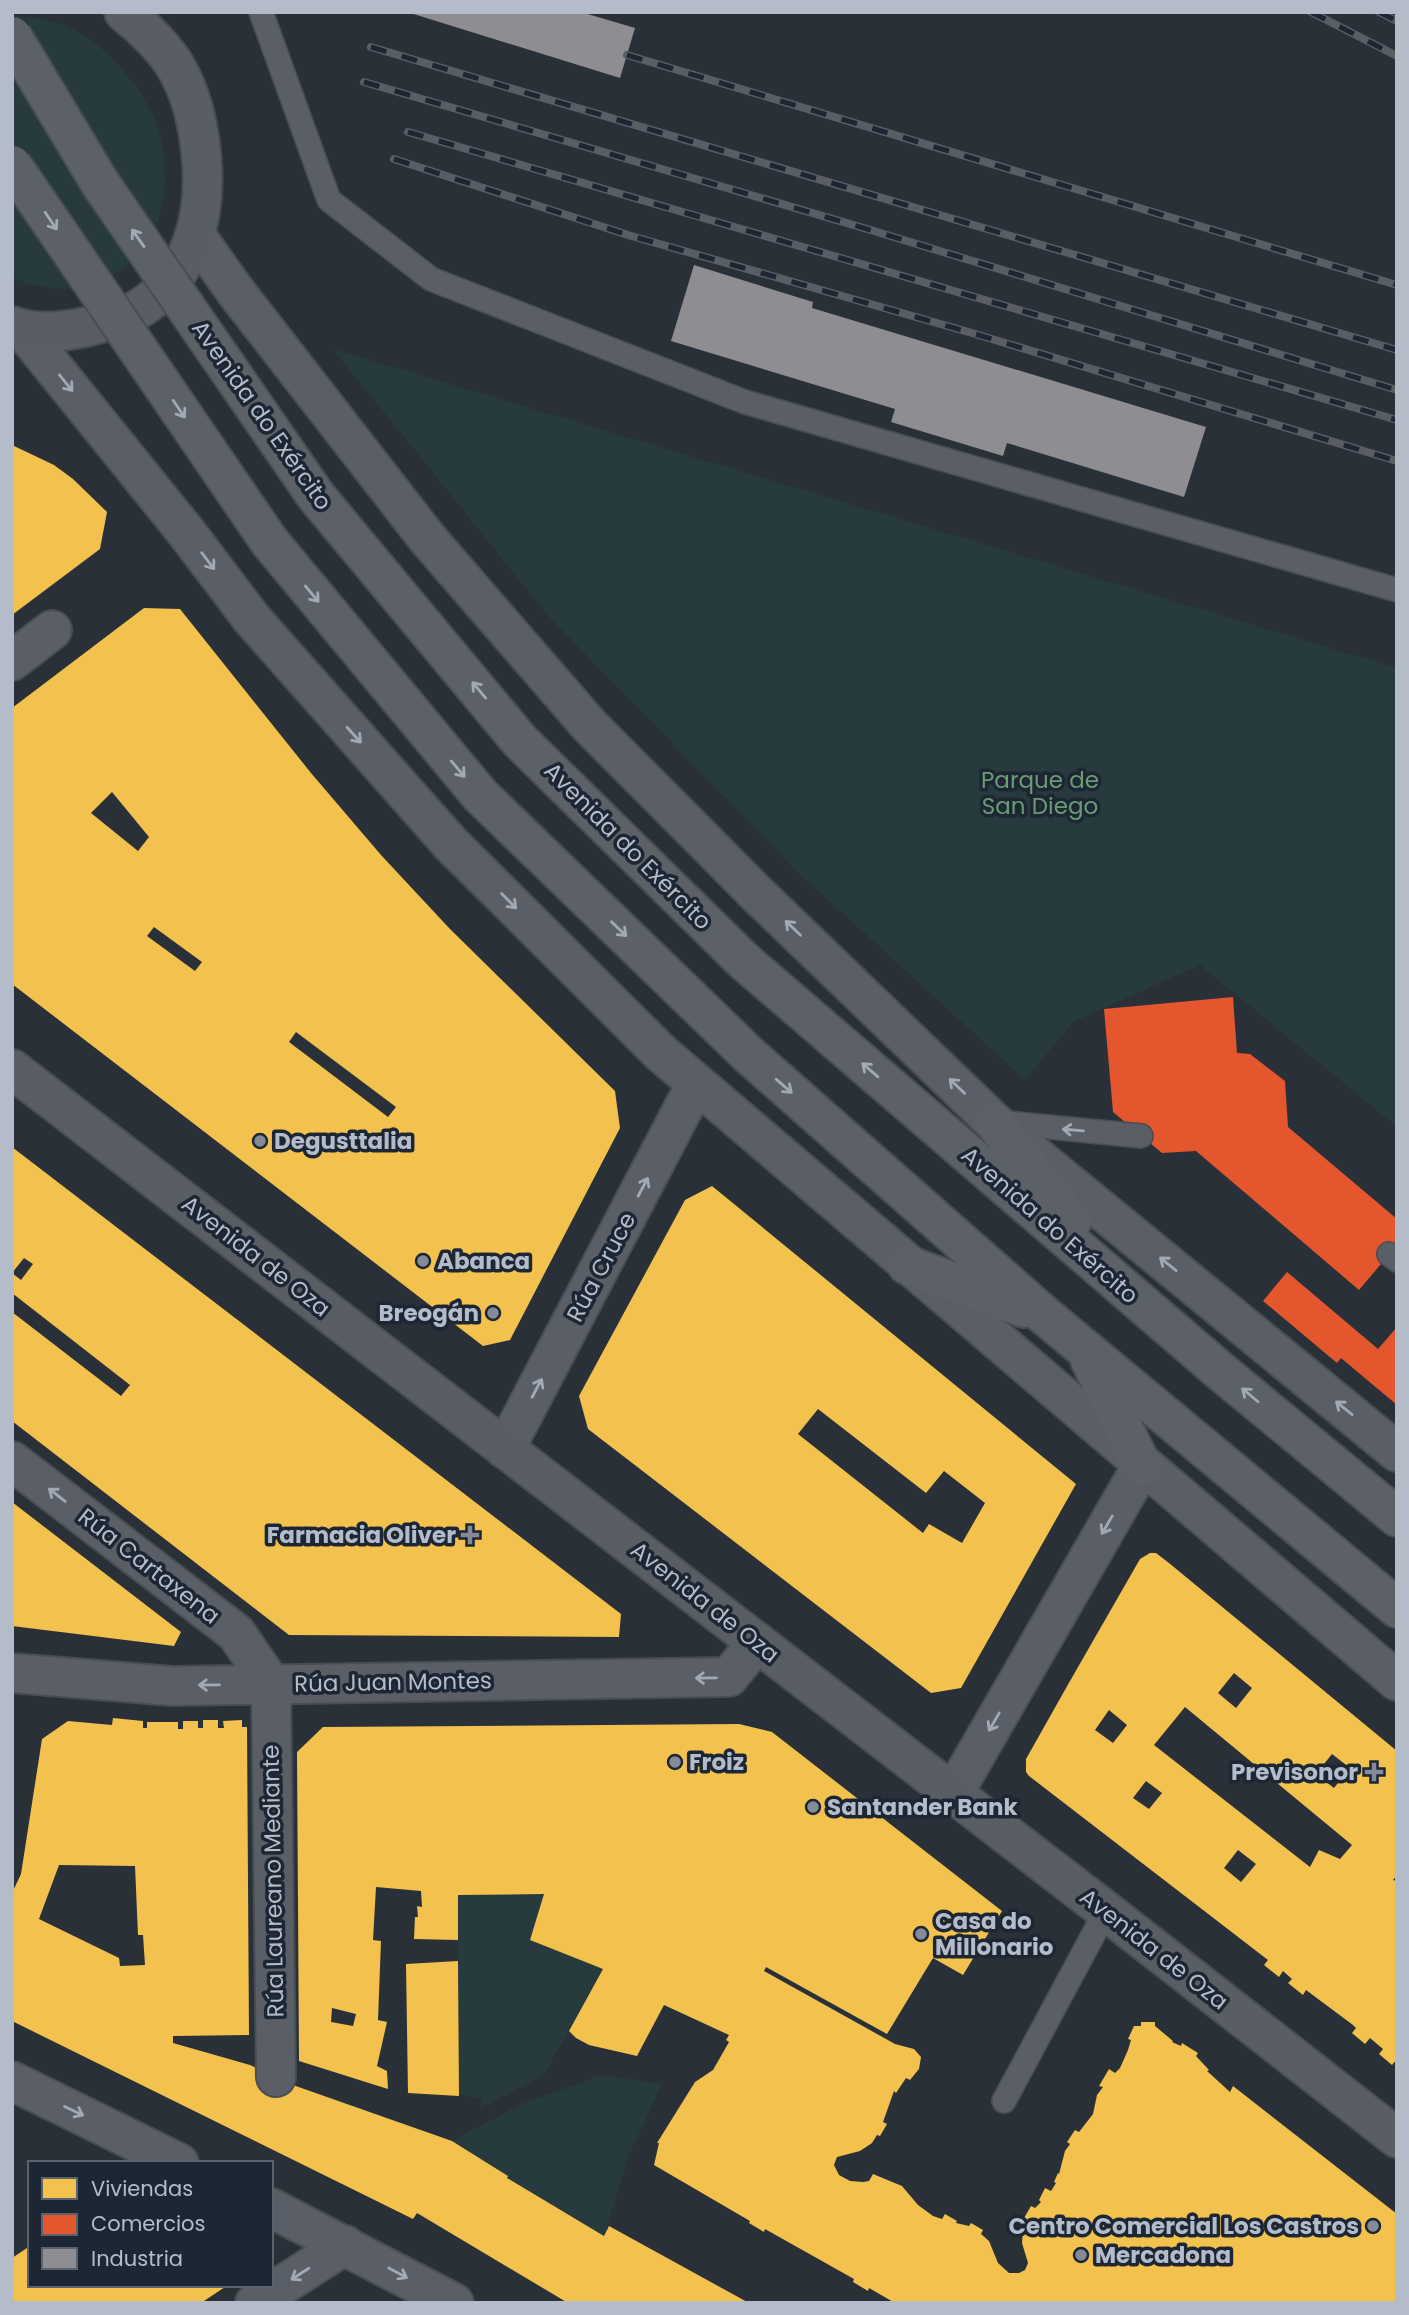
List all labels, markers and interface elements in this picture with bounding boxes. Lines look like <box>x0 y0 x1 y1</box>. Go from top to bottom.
one-way arrow <box>44 211 58 230</box>
one-way arrow <box>131 229 145 248</box>
street label: Avenida do Exército <box>184 314 340 516</box>
one-way arrow <box>58 373 73 392</box>
one-way arrow <box>172 399 186 418</box>
one-way arrow <box>200 551 215 569</box>
one-way arrow <box>304 584 320 602</box>
one-way arrow <box>471 682 486 700</box>
one-way arrow <box>346 725 362 743</box>
street label: Avenida do Exército <box>537 755 719 937</box>
one-way arrow <box>450 759 466 777</box>
park label: Parque de San Diego <box>981 764 1099 822</box>
one-way arrow <box>500 893 517 910</box>
one-way arrow <box>785 920 802 937</box>
one-way arrow <box>610 921 627 938</box>
one-way arrow <box>862 1062 880 1078</box>
one-way arrow <box>775 1077 792 1094</box>
one-way arrow <box>948 1078 966 1094</box>
one-way arrow <box>1063 1123 1085 1136</box>
place label: Degusttalia <box>274 1125 412 1157</box>
marker: Degusttalia <box>252 1133 268 1149</box>
street label: Avenida do Exército <box>955 1139 1145 1311</box>
one-way arrow <box>636 1177 650 1198</box>
street label: Avenida de Oza <box>175 1188 337 1324</box>
street label: Rúa Cruce <box>559 1207 643 1327</box>
place label: Abanca <box>437 1245 530 1277</box>
marker: Abanca <box>415 1253 431 1269</box>
one-way arrow <box>1159 1256 1177 1272</box>
place label: Breogán <box>378 1297 479 1329</box>
marker: Breogán <box>485 1305 501 1321</box>
one-way arrow <box>530 1378 544 1399</box>
one-way arrow <box>1241 1388 1259 1403</box>
one-way arrow <box>1335 1401 1353 1416</box>
one-way arrow <box>48 1487 66 1502</box>
street label: Rúa Cartaxena <box>71 1501 227 1631</box>
one-way arrow <box>1100 1514 1114 1534</box>
place label: Farmacia Oliver <box>267 1519 456 1551</box>
marker: Farmacia Oliver <box>462 1527 478 1543</box>
street label: Avenida de Oza <box>624 1534 786 1670</box>
street label: Rúa Juan Montes <box>294 1664 492 1700</box>
one-way arrow <box>695 1671 718 1685</box>
one-way arrow <box>198 1679 221 1692</box>
one-way arrow <box>987 1711 1000 1732</box>
street label: Rúa Laureano Mediante <box>255 1744 291 2018</box>
place label: Froiz <box>689 1746 744 1778</box>
marker: Froiz <box>667 1754 683 1770</box>
place label: Previsonor <box>1231 1756 1358 1788</box>
marker: Previsonor <box>1364 1762 1384 1782</box>
place label: Santander Bank <box>827 1791 1019 1823</box>
marker: Santander Bank <box>805 1799 821 1815</box>
street label: Avenida de Oza <box>1073 1881 1235 2017</box>
place label: Casa do Millonario <box>935 1905 1054 1963</box>
marker: Casa do Millonario <box>913 1926 929 1942</box>
one-way arrow <box>63 2105 84 2119</box>
legend <box>28 2161 273 2287</box>
text: Viviendas <box>91 2174 193 2203</box>
text: Comercios <box>91 2209 205 2238</box>
place label: Centro Comercial Los Castros <box>1009 2210 1359 2242</box>
marker: Centro Comercial Los Castros <box>1365 2218 1381 2234</box>
place label: Mercadona <box>1095 2239 1231 2271</box>
text: Industria <box>91 2244 183 2273</box>
marker: Mercadona <box>1073 2247 1089 2263</box>
one-way arrow <box>387 2266 407 2280</box>
one-way arrow <box>291 2267 311 2281</box>

